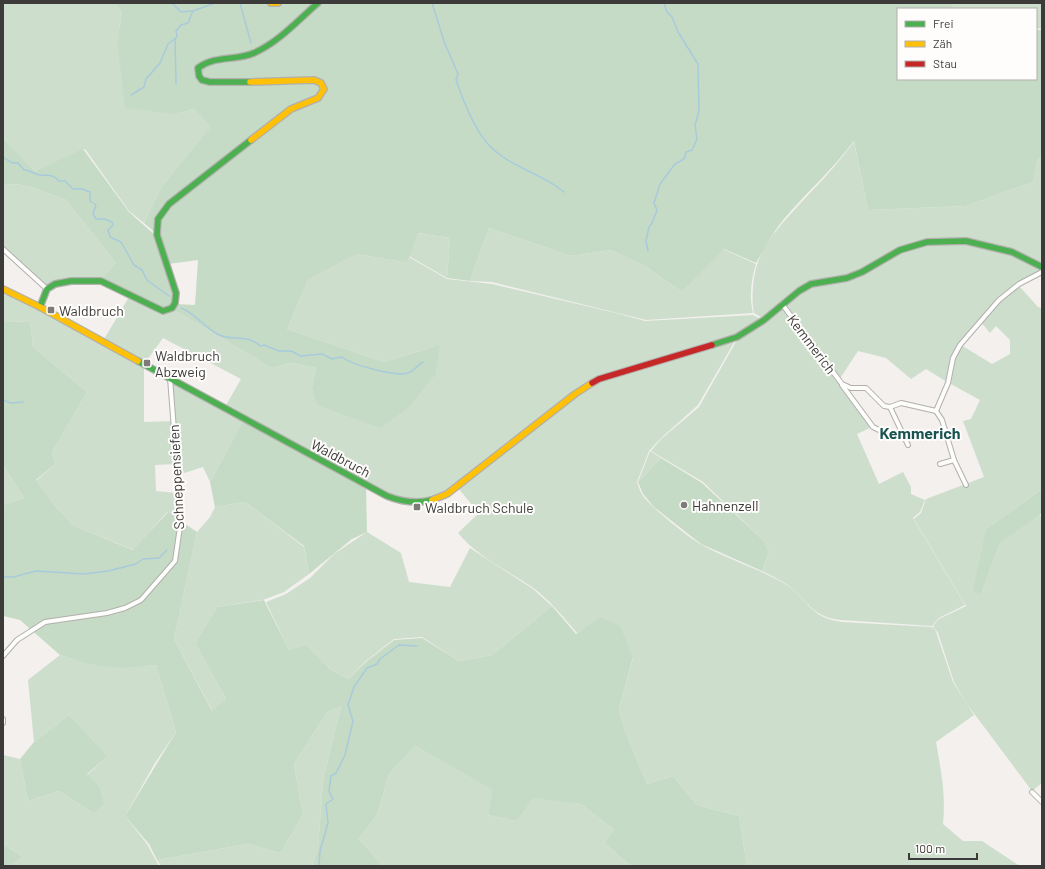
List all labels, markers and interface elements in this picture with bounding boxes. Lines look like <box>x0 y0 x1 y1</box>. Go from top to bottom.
legend <box>897 8 1037 80</box>
text: Frei <box>933 16 953 30</box>
text: Zäh <box>933 36 952 50</box>
text: Stau <box>933 56 957 70</box>
place label: Waldbruch <box>59 302 124 319</box>
marker: Waldbruch <box>46 305 56 315</box>
street label: Kemmerich <box>784 311 840 377</box>
place label: Waldbruch Abzweig <box>155 347 220 380</box>
marker: Waldbruch Abzweig <box>142 358 152 368</box>
district label: Kemmerich <box>879 423 961 442</box>
street label: Schneppensiefen <box>165 424 187 530</box>
street label: Waldbruch <box>308 435 374 481</box>
place label: Hahnenzell <box>692 497 758 514</box>
place label: Waldbruch Schule <box>425 499 534 516</box>
marker: Hahnenzell <box>679 500 689 510</box>
marker: Waldbruch Schule <box>412 502 422 512</box>
scale bar <box>909 835 977 861</box>
text: 100 m <box>915 841 945 855</box>

